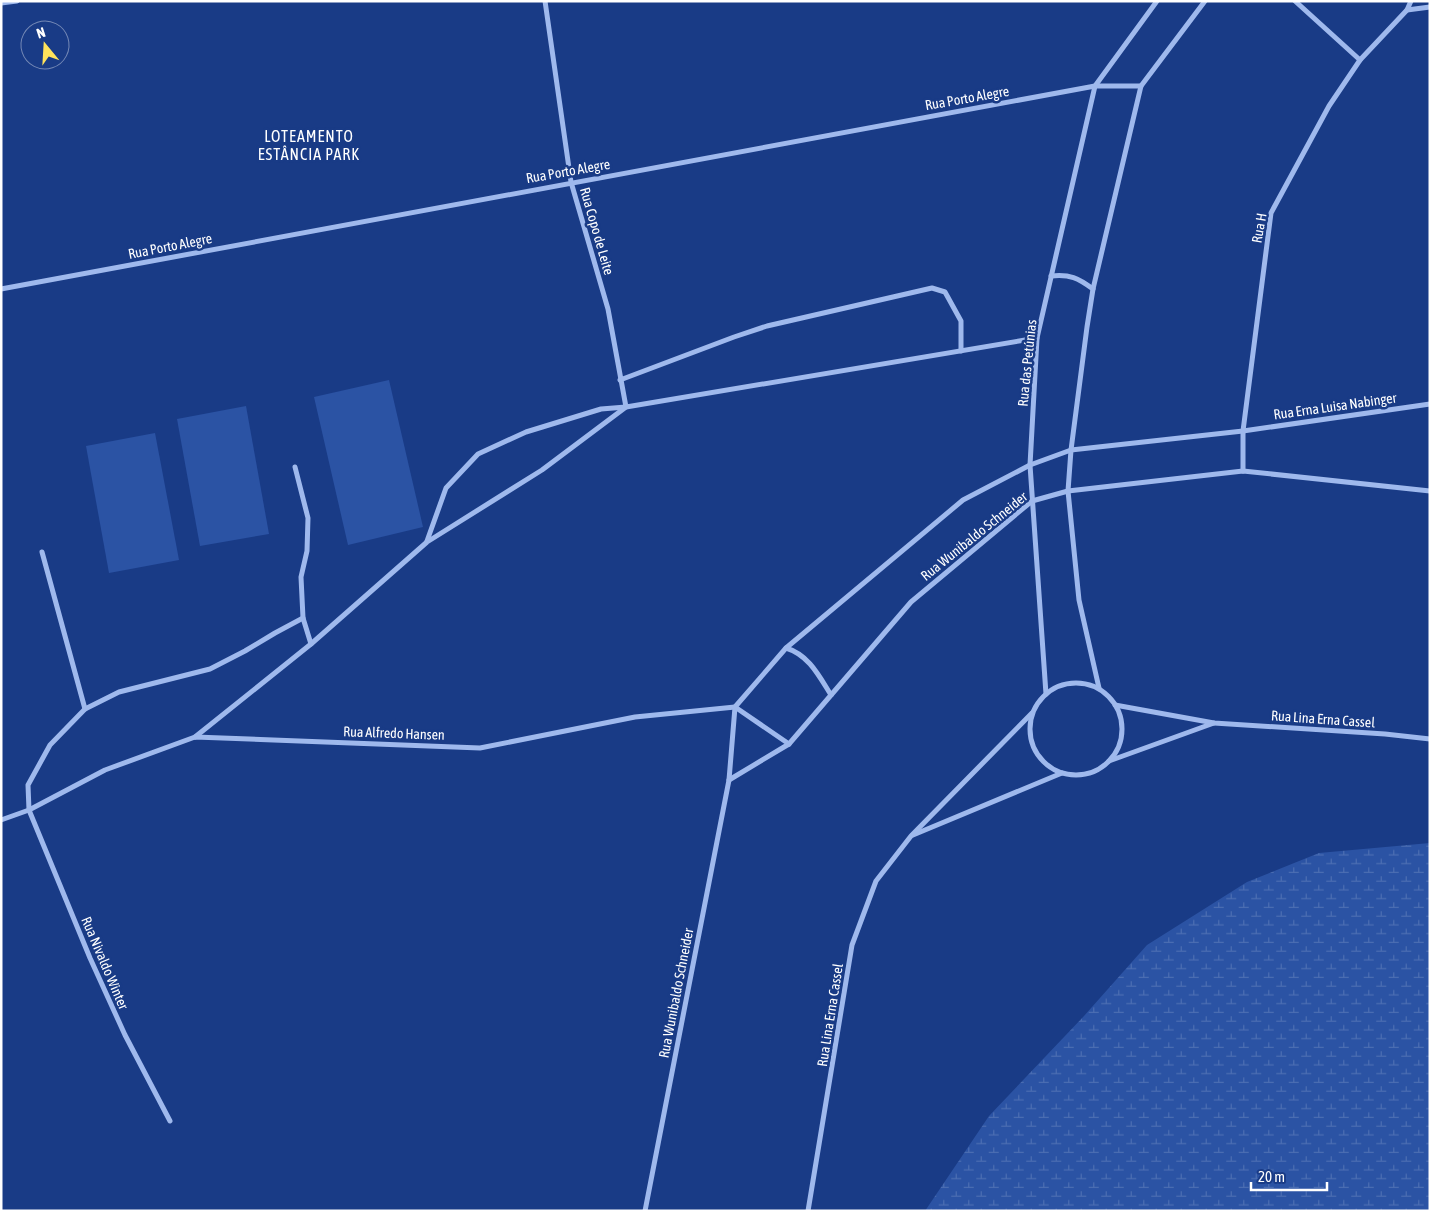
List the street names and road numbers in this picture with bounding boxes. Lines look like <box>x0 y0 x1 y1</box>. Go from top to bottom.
street label: Rua Porto Alegre <box>924 83 1010 113</box>
street label: Rua Porto Alegre <box>525 156 611 186</box>
street label: Rua Copo de Leite <box>577 185 617 277</box>
street label: Rua H <box>1248 212 1270 244</box>
street label: Rua Porto Alegre <box>127 230 213 262</box>
street label: Rua das Petúnias <box>1014 319 1040 407</box>
street label: Rua Erna Luisa Nabinger <box>1273 389 1398 423</box>
street label: Rua Wunibaldo Schneider <box>918 488 1031 584</box>
street label: Rua Lina Erna Cassel <box>1271 707 1376 731</box>
street label: Rua Alfredo Hansen <box>343 723 445 743</box>
street label: Rua Nivaldo Winter <box>78 914 132 1013</box>
street label: Rua Wunibaldo Schneider <box>656 926 697 1059</box>
street label: Rua Lina Erna Cassel <box>814 962 846 1068</box>

